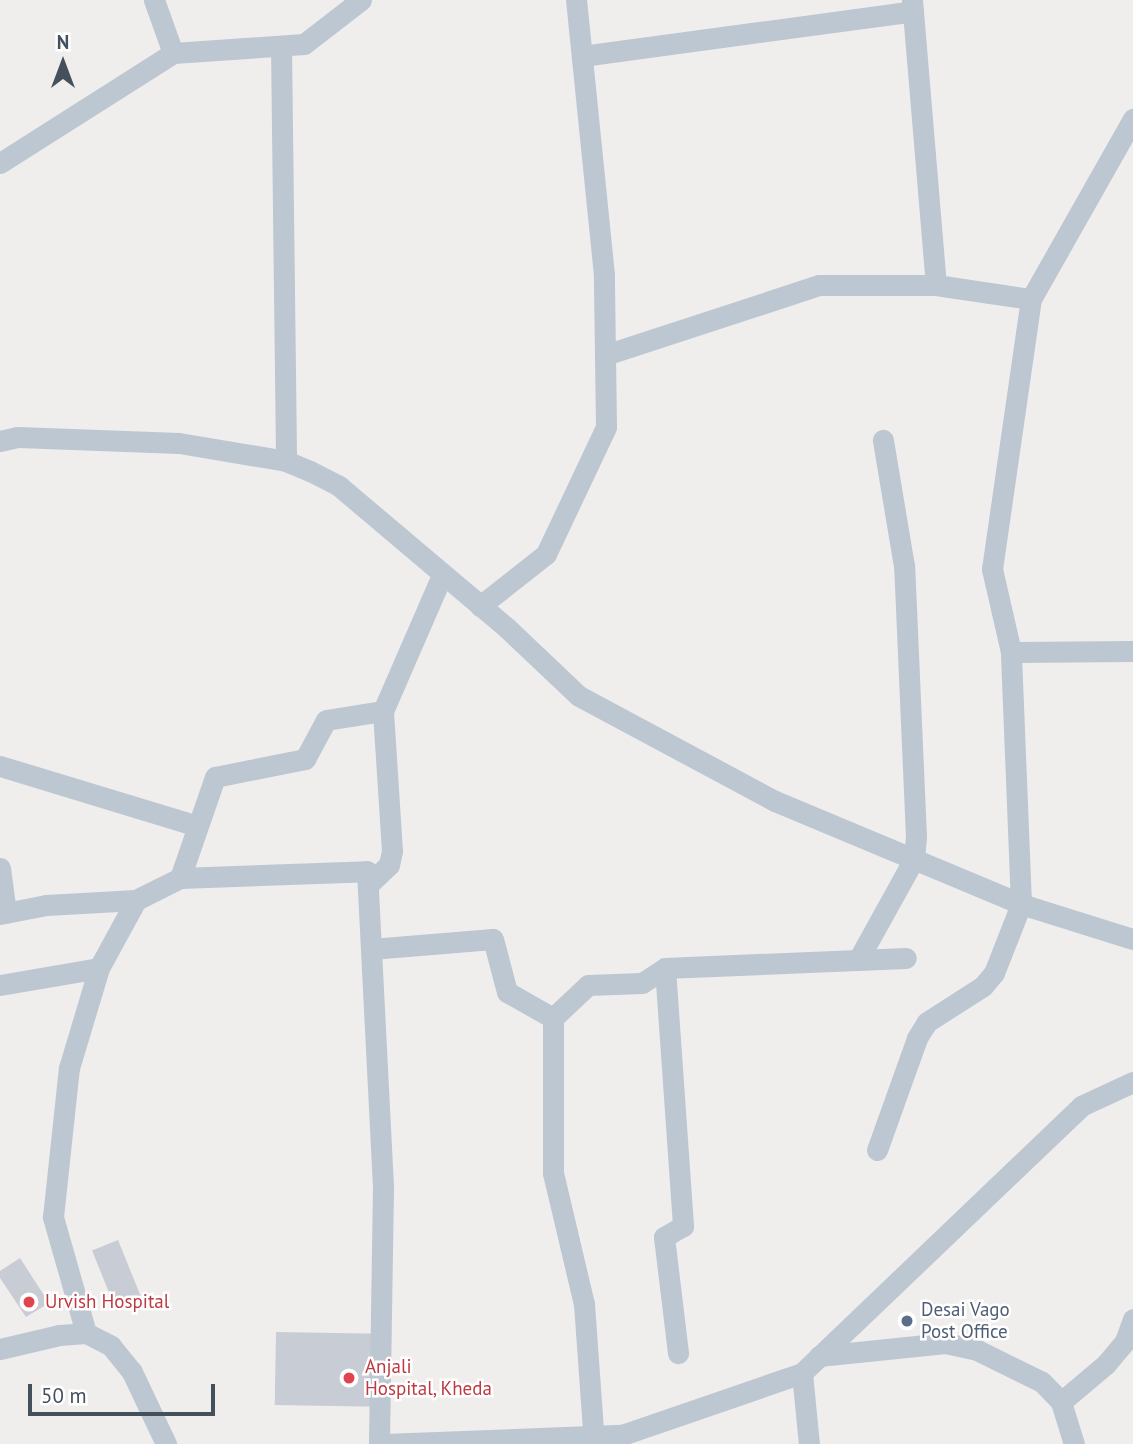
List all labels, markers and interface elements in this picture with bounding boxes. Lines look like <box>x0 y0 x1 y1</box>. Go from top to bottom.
north arrow <box>28 28 98 98</box>
text: N <box>57 30 69 54</box>
place label: Urvish Hospital <box>45 1291 169 1313</box>
marker: Urvish Hospital <box>19 1292 39 1312</box>
place label: Desai Vago Post Office <box>921 1299 1010 1343</box>
marker: Desai Vago Post Office <box>899 1313 915 1329</box>
place label: Anjali Hospital, Kheda <box>365 1356 493 1400</box>
marker: Anjali Hospital, Kheda <box>339 1368 359 1388</box>
scale bar <box>32 1370 219 1414</box>
text: 50 m <box>41 1382 87 1409</box>

